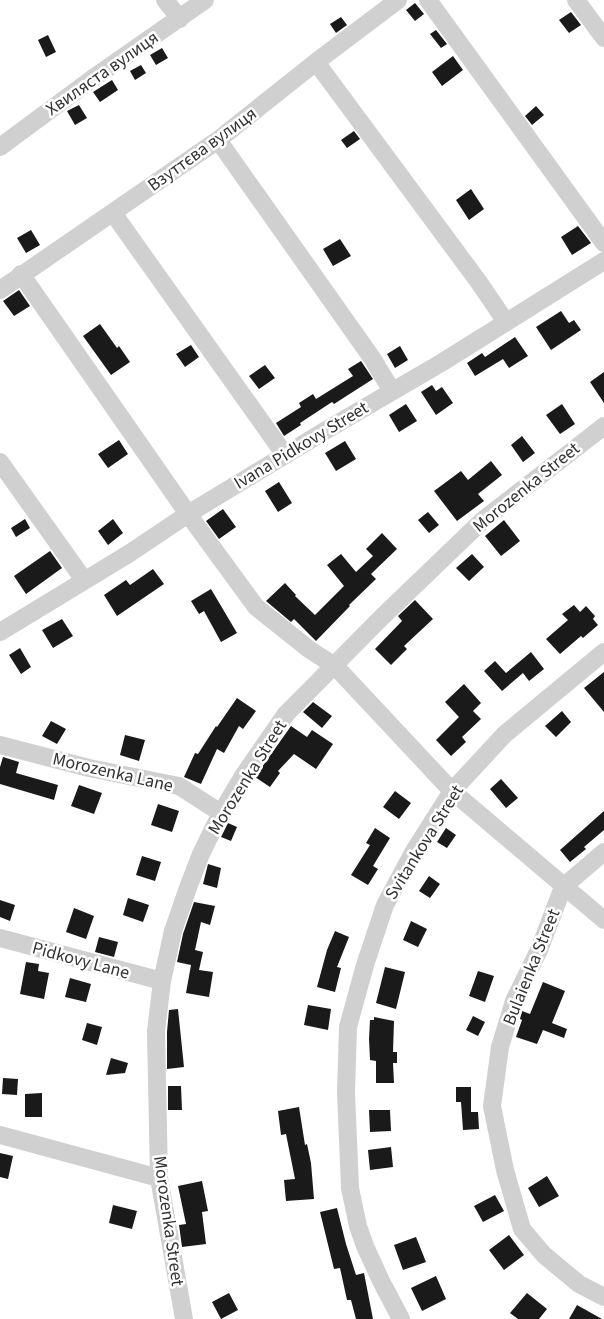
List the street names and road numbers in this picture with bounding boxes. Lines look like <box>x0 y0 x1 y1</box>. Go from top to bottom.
street label: Хвиляста вулиця <box>41 25 164 122</box>
street label: Взуттєва вулиця <box>143 101 262 198</box>
street label: Ivana Pidkovy Street <box>229 395 373 495</box>
street label: Morozenka Street <box>467 436 585 538</box>
street label: Morozenka Street <box>202 715 293 840</box>
street label: Morozenka Lane <box>50 746 176 798</box>
street label: Svitankova Street <box>379 780 470 905</box>
street label: Bulaienka Street <box>497 905 566 1029</box>
street label: Pidkovy Lane <box>29 935 132 986</box>
street label: Morozenka Street <box>147 1154 190 1288</box>

